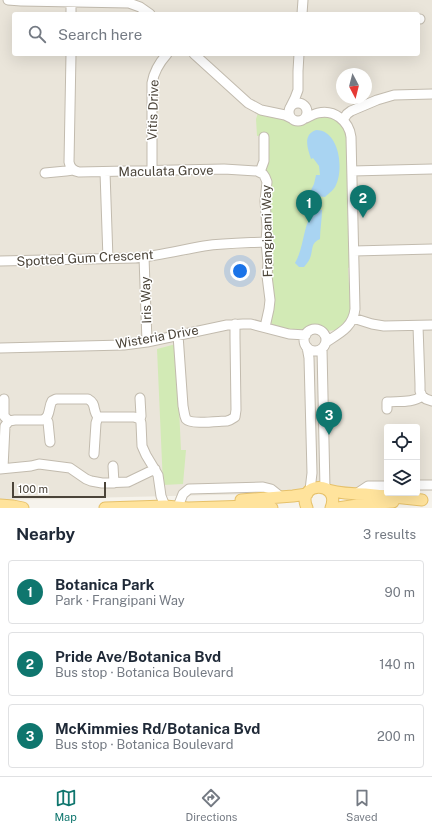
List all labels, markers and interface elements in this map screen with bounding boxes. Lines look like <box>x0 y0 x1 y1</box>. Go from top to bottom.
search box <box>12 12 420 56</box>
icon: search <box>26 23 48 45</box>
text: Search here <box>58 26 142 43</box>
north arrow <box>336 68 372 104</box>
street label: Vitis Drive <box>144 79 162 141</box>
street label: Maculata Grove <box>118 163 214 179</box>
street label: Frangipani Way <box>259 184 275 278</box>
pin: 2 <box>350 185 376 218</box>
pin: 1 <box>296 190 322 223</box>
street label: Spotted Gum Crescent <box>16 247 154 269</box>
your location <box>230 261 250 281</box>
street label: Iris Way <box>138 276 154 324</box>
street label: Wisteria Drive <box>114 322 200 352</box>
pin: 3 <box>316 402 342 435</box>
map controls <box>384 424 420 496</box>
button: locate <box>384 424 420 460</box>
button: layers <box>384 460 420 496</box>
scale bar <box>12 480 106 499</box>
text: 100 m <box>18 483 48 495</box>
text: Nearby <box>16 524 75 544</box>
text: 3 results <box>363 527 416 542</box>
text: Botanica Park <box>55 576 154 593</box>
text: 1 <box>27 585 33 600</box>
text: 90 m <box>385 585 415 600</box>
text: Park · Frangipani Way <box>55 593 185 608</box>
text: Pride Ave/Botanica Bvd <box>55 648 221 665</box>
text: 2 <box>26 657 34 672</box>
text: 140 m <box>379 657 415 672</box>
text: Bus stop · Botanica Boulevard <box>55 665 233 680</box>
text: McKimmies Rd/Botanica Bvd <box>55 720 260 737</box>
text: 3 <box>26 729 34 744</box>
text: 200 m <box>377 729 415 744</box>
text: Bus stop · Botanica Boulevard <box>55 737 233 752</box>
tab: Map <box>54 787 77 823</box>
tab: Directions <box>186 787 237 823</box>
tab: Saved <box>346 787 378 823</box>

